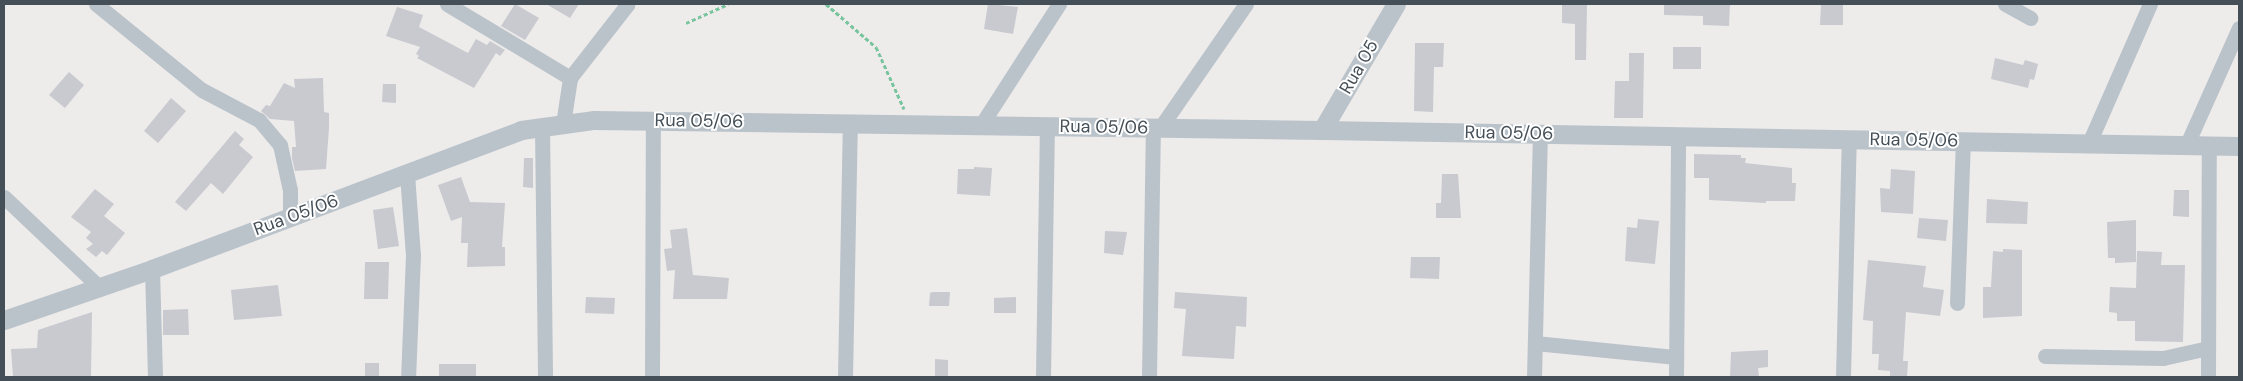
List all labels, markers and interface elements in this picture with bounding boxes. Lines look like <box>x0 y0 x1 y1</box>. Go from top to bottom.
street label: Rua 05 <box>1335 36 1383 98</box>
street label: Rua 05/06 <box>654 109 744 133</box>
street label: Rua 05/06 <box>1059 115 1149 139</box>
street label: Rua 05/06 <box>1464 121 1554 145</box>
street label: Rua 05/06 <box>1869 128 1959 152</box>
street label: Rua 05/06 <box>251 190 341 240</box>

